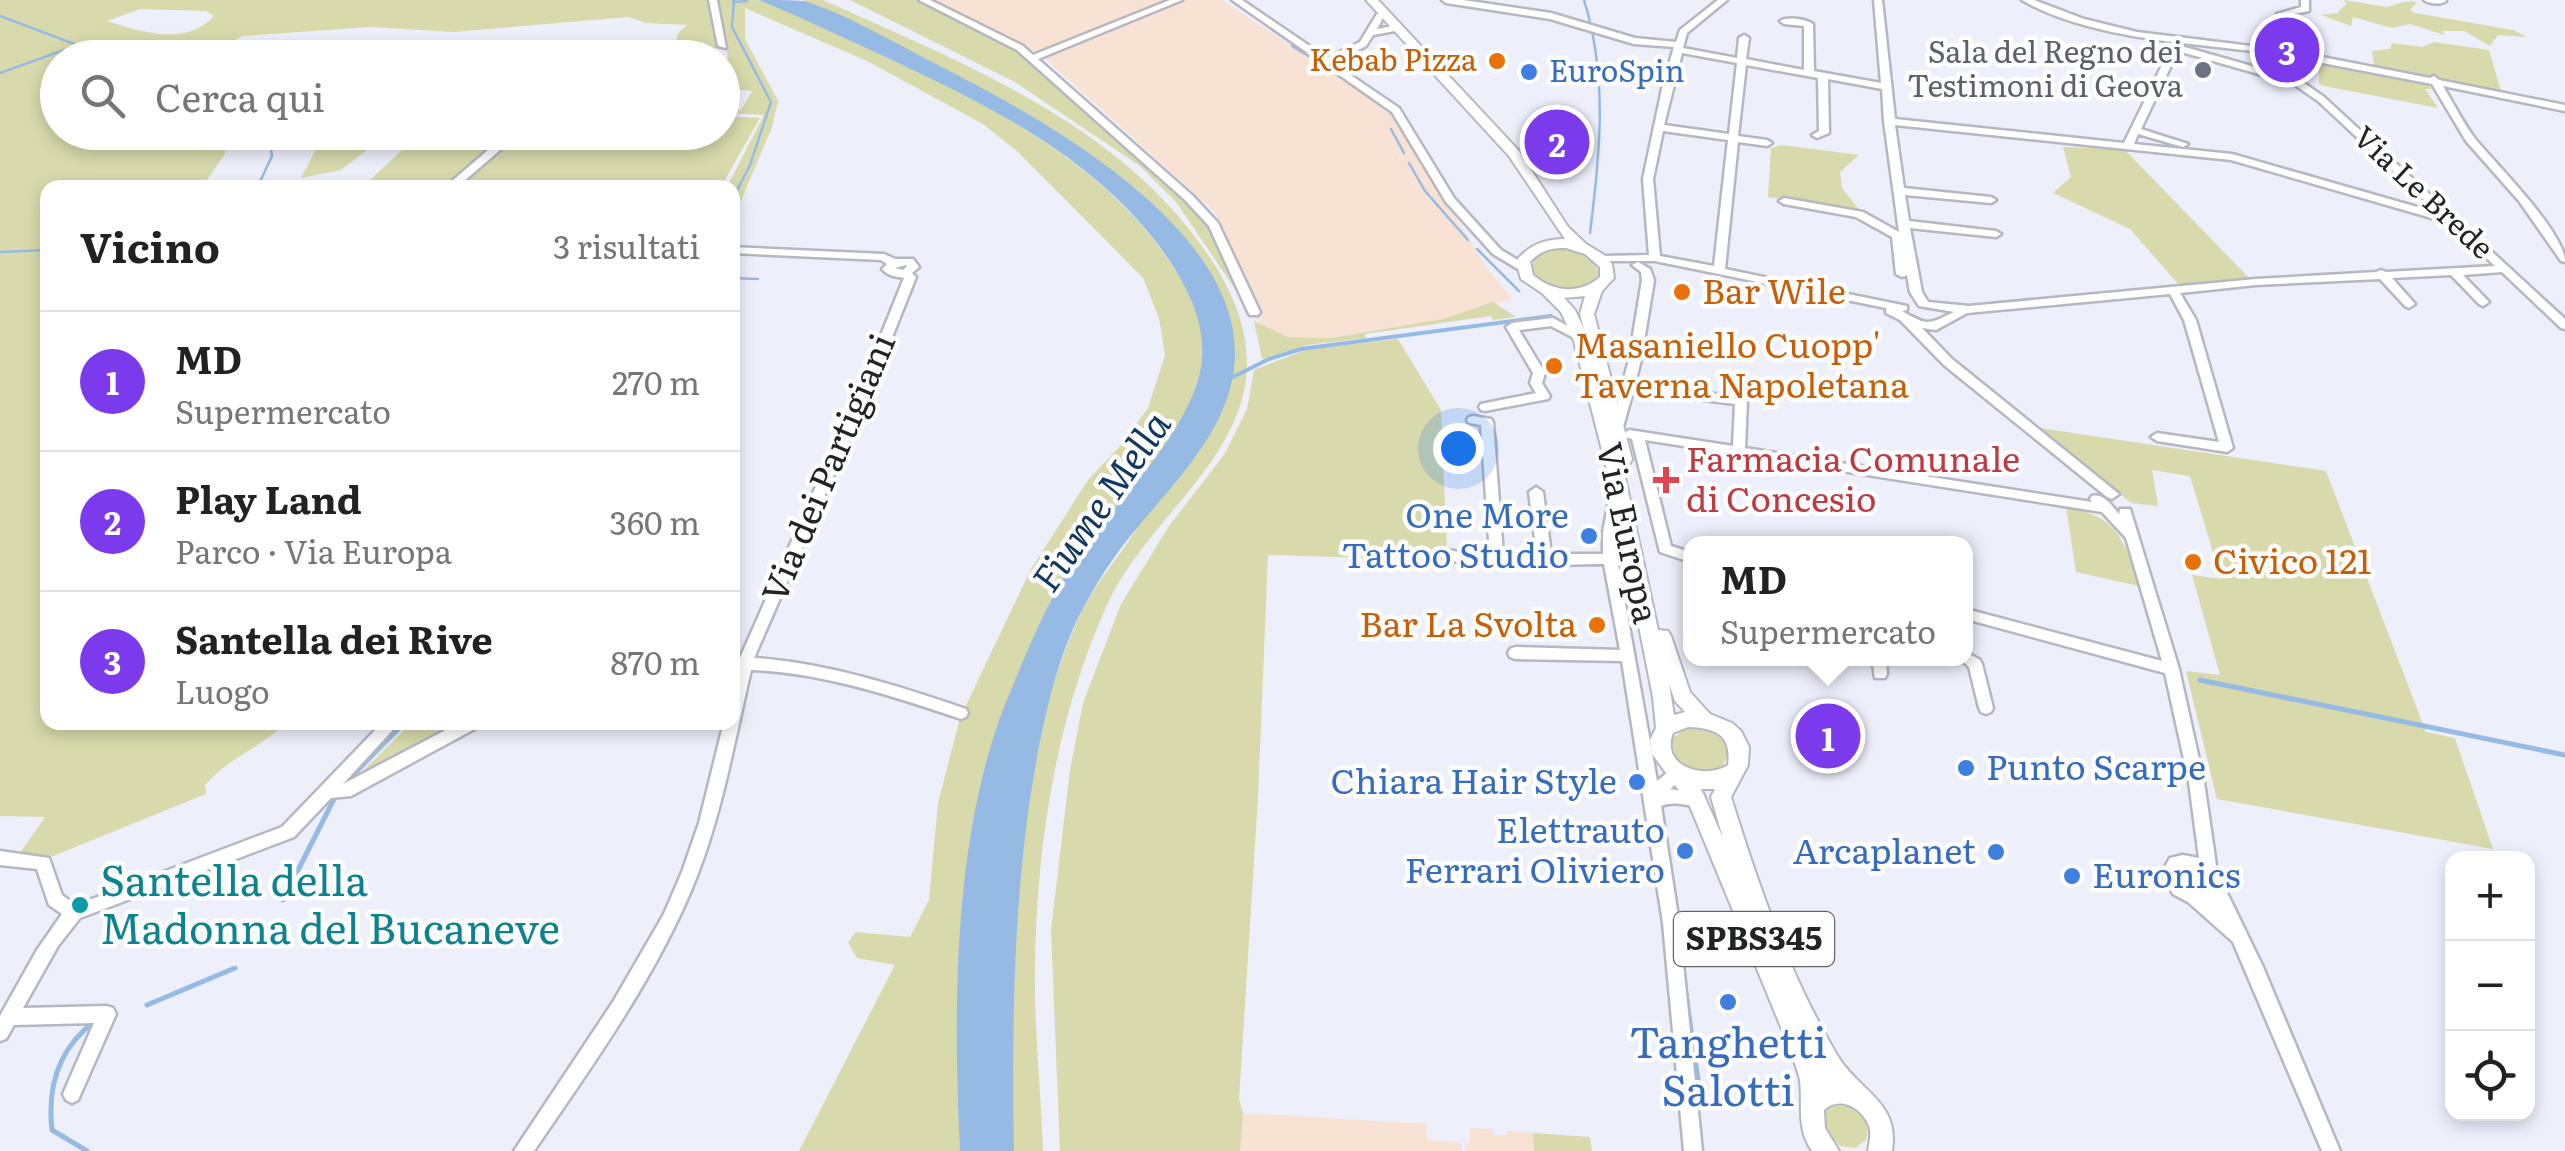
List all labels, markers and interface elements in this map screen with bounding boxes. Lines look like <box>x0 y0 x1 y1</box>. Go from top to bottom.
pin: 3 <box>2254 12 2320 88</box>
place label: Sala del Regno dei Testimoni di Geova <box>1907 28 2184 106</box>
place label: Kebab Pizza <box>1309 36 1478 80</box>
search box <box>40 40 740 150</box>
place label: EuroSpin <box>1549 47 1685 91</box>
marker: Kebab Pizza <box>1486 50 1508 72</box>
marker: Sala del Regno dei Testimoni di Geova <box>2192 59 2214 81</box>
marker: EuroSpin <box>1518 61 1540 83</box>
text: Cerca qui <box>155 67 325 124</box>
icon: search <box>75 68 130 123</box>
pin: 2 <box>1524 104 1590 180</box>
street label: Via Le Brede <box>2345 114 2505 267</box>
text: Vicino <box>80 214 220 276</box>
text: 3 risultati <box>553 221 700 269</box>
place label: Bar Wile <box>1702 263 1846 315</box>
marker: Bar Wile <box>1671 281 1693 303</box>
place label: Masaniello Cuopp' Taverna Napoletana <box>1574 317 1909 409</box>
street label: Via dei Partigiani <box>746 324 906 609</box>
text: MD <box>175 329 242 386</box>
marker: Masaniello Cuopp' Taverna Napoletana <box>1543 355 1565 377</box>
text: 1 <box>106 357 119 405</box>
text: 270 m <box>612 357 700 405</box>
text: Supermercato <box>175 386 391 434</box>
water label: Fiume Mella <box>1016 398 1183 602</box>
your location <box>1433 423 1484 474</box>
place label: Farmacia Comunale di Concesio <box>1686 431 2020 523</box>
street label: Via Europa <box>1585 437 1675 628</box>
text: Play Land <box>175 469 362 526</box>
marker: Farmacia Comunale di Concesio <box>1655 469 1677 491</box>
place label: One More Tattoo Studio <box>1342 487 1569 579</box>
text: 2 <box>104 497 121 545</box>
text: 360 m <box>610 497 700 545</box>
marker: One More Tattoo Studio <box>1578 525 1600 547</box>
text: Parco · Via Europa <box>175 526 452 574</box>
place label: Civico 121 <box>2213 533 2371 585</box>
popup <box>1683 536 1973 666</box>
text: MD <box>1720 549 1787 606</box>
marker: Civico 121 <box>2182 551 2204 573</box>
place label: Bar La Svolta <box>1360 596 1577 648</box>
text: Supermercato <box>1720 606 1936 654</box>
text: Santella dei Rive <box>175 609 493 666</box>
marker: Bar La Svolta <box>1586 614 1608 636</box>
text: 3 <box>104 637 121 685</box>
text: 870 m <box>611 637 700 685</box>
text: Luogo <box>175 666 270 714</box>
pin: 1 <box>1796 698 1860 774</box>
place label: Punto Scarpe <box>1986 739 2206 791</box>
place label: Chiara Hair Style <box>1330 753 1617 805</box>
marker: Punto Scarpe <box>1955 757 1977 779</box>
marker: Chiara Hair Style <box>1626 771 1648 793</box>
place label: Elettrauto Ferrari Oliviero <box>1405 802 1665 894</box>
place label: Arcaplanet <box>1793 823 1976 875</box>
marker: Elettrauto Ferrari Oliviero <box>1674 840 1696 862</box>
marker: Arcaplanet <box>1985 841 2007 863</box>
place label: Santella della Madonna del Bucaneve <box>100 847 560 957</box>
place label: Euronics <box>2092 847 2241 899</box>
map controls <box>2445 851 2535 1121</box>
button: + <box>2445 851 2535 941</box>
marker: Euronics <box>2061 865 2083 887</box>
marker: Santella della Madonna del Bucaneve <box>69 894 91 916</box>
road number: SPBS345 <box>1674 912 1834 966</box>
button: − <box>2445 941 2535 1031</box>
marker: Tanghetti Salotti <box>1717 991 1739 1013</box>
place label: Tanghetti Salotti <box>1629 1009 1827 1119</box>
button: locate <box>2445 1031 2535 1121</box>

